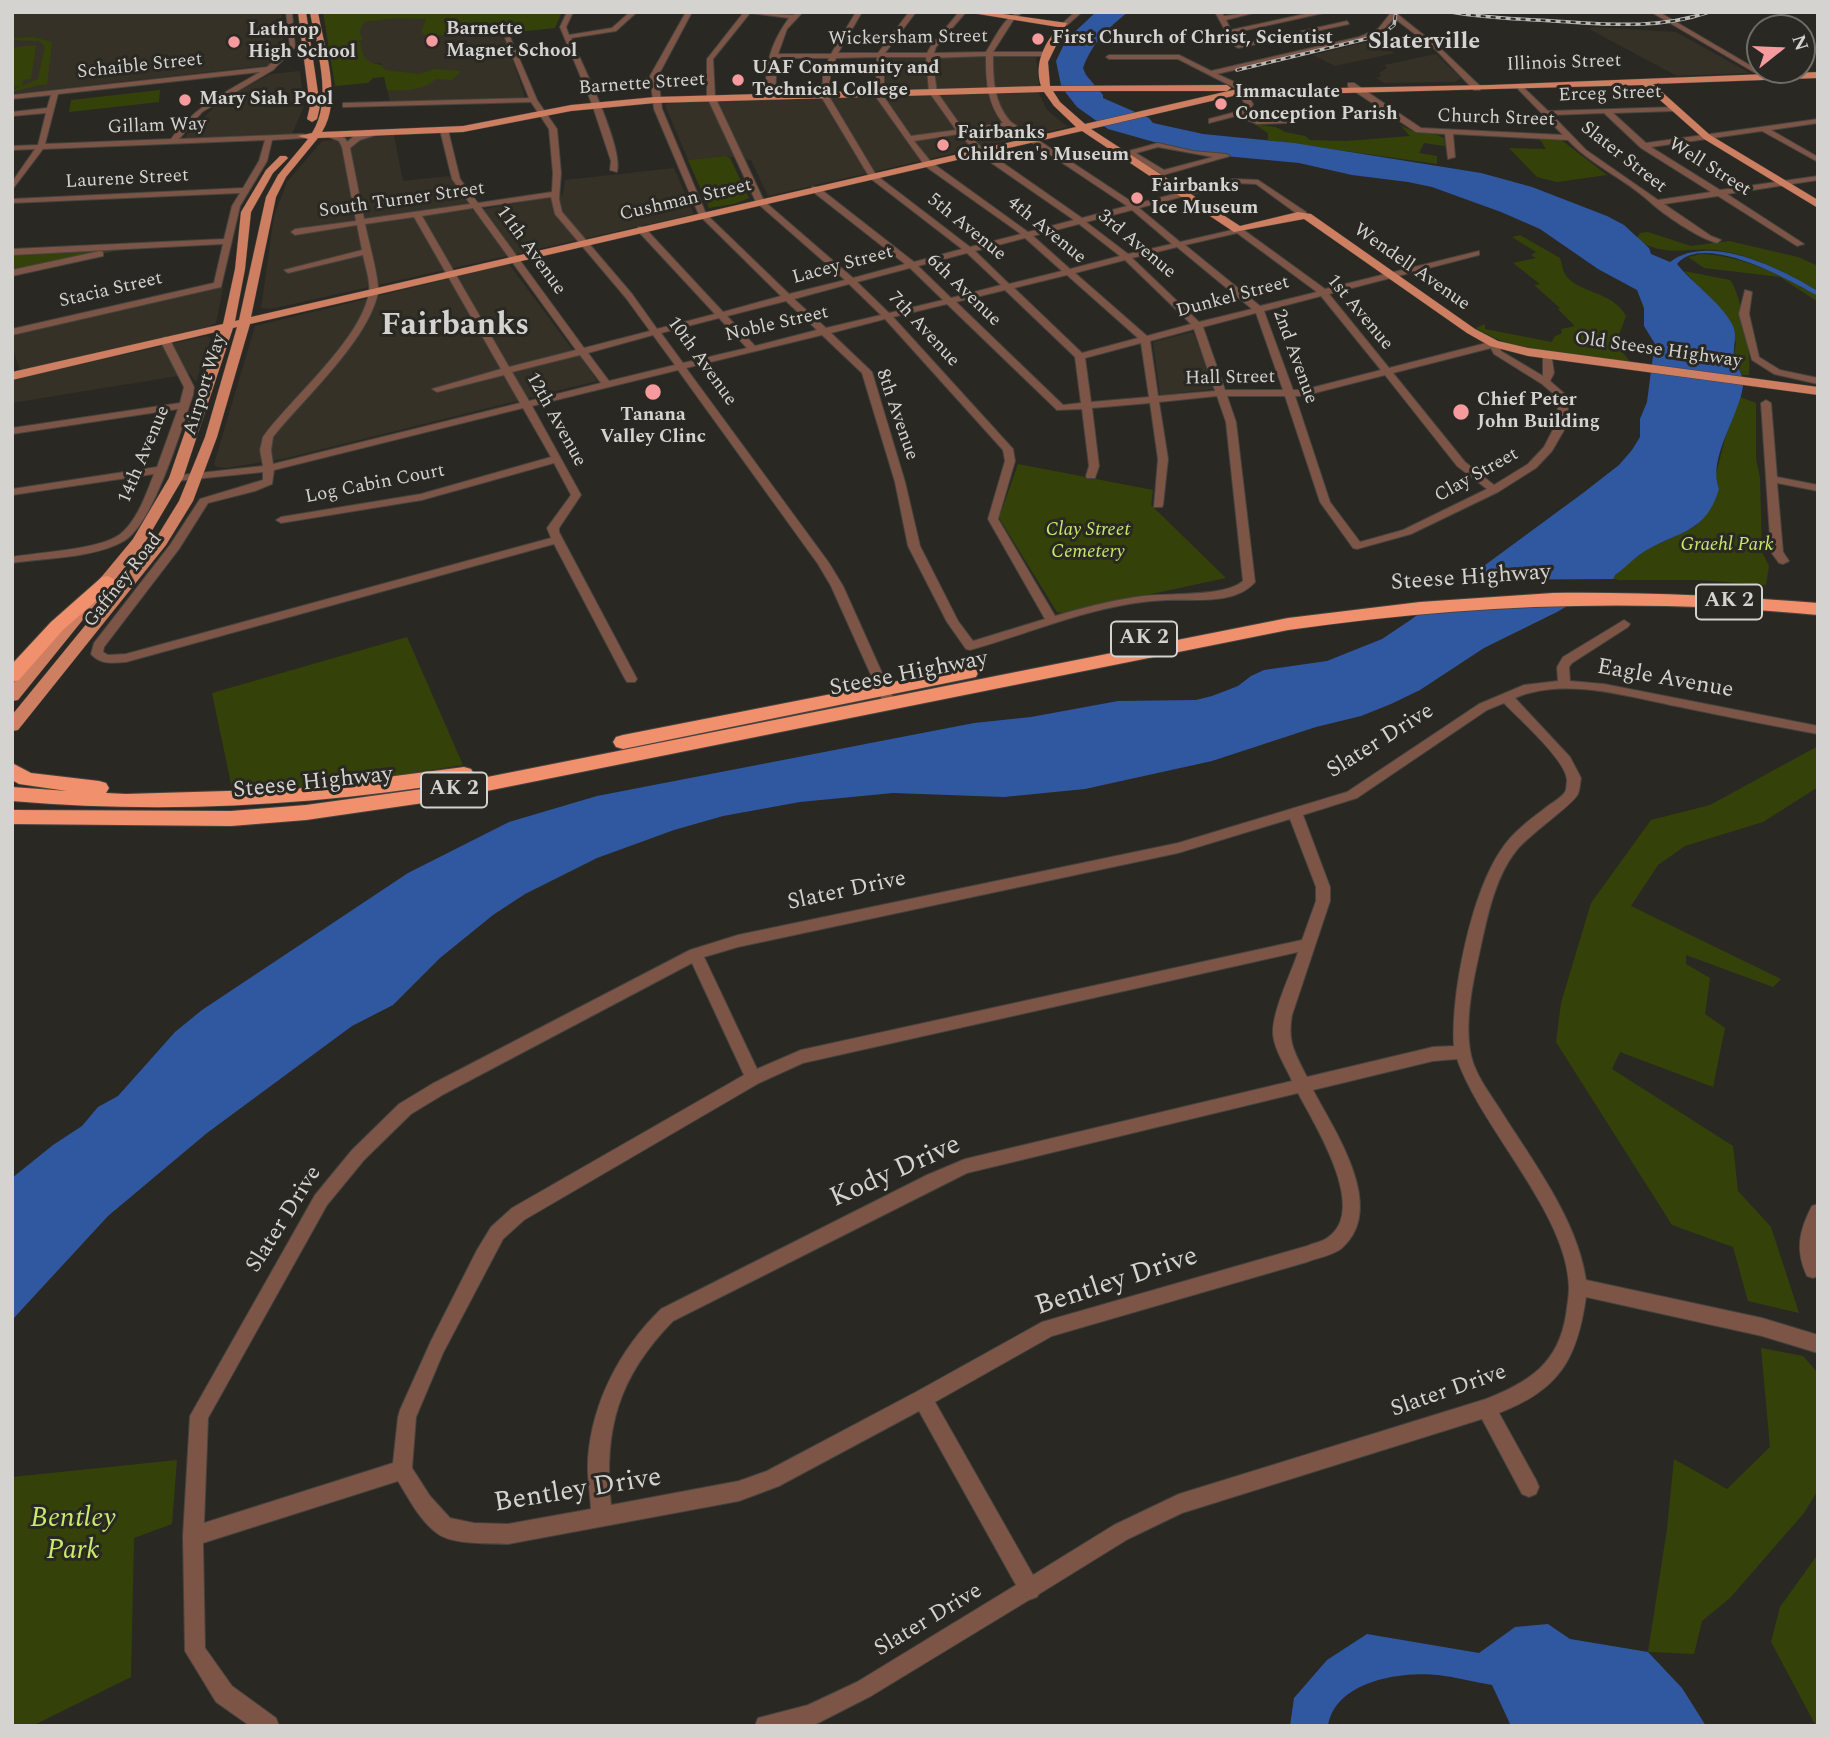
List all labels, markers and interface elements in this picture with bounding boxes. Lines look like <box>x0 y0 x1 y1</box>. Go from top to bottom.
north arrow <box>1746 14 1816 84</box>
place label: Barnette Magnet School <box>446 19 577 63</box>
place label: Lathrop High School <box>248 20 356 64</box>
street label: Wickersham Street <box>828 26 988 52</box>
place label: First Church of Christ, Scientist <box>1052 28 1333 50</box>
district label: Slaterville <box>1368 29 1480 57</box>
marker: First Church of Christ, Scientist <box>1030 31 1046 47</box>
text: N <box>1783 31 1816 55</box>
marker: Barnette Magnet School <box>424 33 440 49</box>
marker: Lathrop High School <box>226 34 242 50</box>
street label: Schaible Street <box>76 49 204 85</box>
street label: Illinois Street <box>1506 51 1622 77</box>
place label: UAF Community and Technical College <box>752 58 940 102</box>
street label: Barnette Street <box>578 69 706 101</box>
marker: UAF Community and Technical College <box>730 72 746 88</box>
place label: Immaculate Conception Parish <box>1235 82 1398 126</box>
street label: Erceg Street <box>1558 82 1662 108</box>
place label: Mary Siah Pool <box>199 89 333 111</box>
marker: Mary Siah Pool <box>177 92 193 108</box>
marker: Immaculate Conception Parish <box>1213 96 1229 112</box>
street label: Church Street <box>1437 106 1555 132</box>
street label: Gillam Way <box>107 114 207 140</box>
street label: Slater Street <box>1575 117 1671 199</box>
place label: Fairbanks Children's Museum <box>957 123 1129 167</box>
street label: Well Street <box>1663 134 1755 202</box>
marker: Fairbanks Children's Museum <box>935 137 951 153</box>
street label: Laurene Street <box>65 165 189 195</box>
street label: Cushman Street <box>618 175 754 227</box>
place label: Fairbanks Ice Museum <box>1151 176 1258 220</box>
street label: South Turner Street <box>318 178 486 224</box>
street label: 5th Avenue <box>922 189 1010 267</box>
marker: Fairbanks Ice Museum <box>1129 190 1145 206</box>
street label: 4th Avenue <box>1002 192 1090 270</box>
street label: 11th Avenue <box>490 202 570 300</box>
street label: 3rd Avenue <box>1092 206 1180 284</box>
street label: Wendell Avenue <box>1348 219 1474 317</box>
street label: Lacey Street <box>790 242 896 290</box>
street label: 6th Avenue <box>921 250 1005 332</box>
street label: Stacia Street <box>57 268 165 314</box>
street label: 1st Avenue <box>1321 271 1397 355</box>
street label: Dunkel Street <box>1174 272 1292 324</box>
street label: 7th Avenue <box>882 288 964 372</box>
street label: Noble Street <box>723 302 831 348</box>
street label: 2nd Avenue <box>1266 307 1322 407</box>
district label: Fairbanks <box>381 309 529 347</box>
street label: 10th Avenue <box>661 313 741 411</box>
street label: Old Steese Highway <box>1573 328 1743 374</box>
street label: Airport Way <box>180 332 232 438</box>
street label: 8th Avenue <box>870 366 922 464</box>
street label: Hall Street <box>1185 367 1275 391</box>
street label: 12th Avenue <box>520 369 590 471</box>
marker: Tanana Valley Clinc <box>643 382 663 402</box>
place label: Chief Peter John Building <box>1477 390 1600 434</box>
marker: Chief Peter John Building <box>1451 402 1471 422</box>
street label: 14th Avenue <box>114 403 176 507</box>
place label: Tanana Valley Clinc <box>600 405 706 449</box>
street label: Clay Street <box>1431 444 1523 508</box>
street label: Log Cabin Court <box>303 460 447 510</box>
park label: Clay Street Cemetery <box>1046 520 1130 564</box>
street label: Gaffney Road <box>80 529 168 633</box>
park label: Graehl Park <box>1680 535 1774 557</box>
street label: Steese Highway <box>1390 560 1552 598</box>
road number: AK 2 <box>1696 584 1762 620</box>
road number: AK 2 <box>1111 622 1177 656</box>
street label: Steese Highway <box>828 646 990 704</box>
street label: Eagle Avenue <box>1595 654 1735 706</box>
street label: Slater Drive <box>1323 698 1439 786</box>
street label: Steese Highway <box>232 762 394 806</box>
road number: AK 2 <box>421 772 487 808</box>
street label: Slater Drive <box>785 866 909 918</box>
street label: Kody Drive <box>825 1129 967 1217</box>
street label: Slater Drive <box>241 1162 329 1278</box>
street label: Bentley Drive <box>1031 1241 1203 1325</box>
street label: Slater Drive <box>1387 1359 1511 1425</box>
street label: Bentley Drive <box>492 1462 664 1522</box>
park label: Bentley Park <box>30 1504 116 1570</box>
street label: Slater Drive <box>870 1578 988 1664</box>

